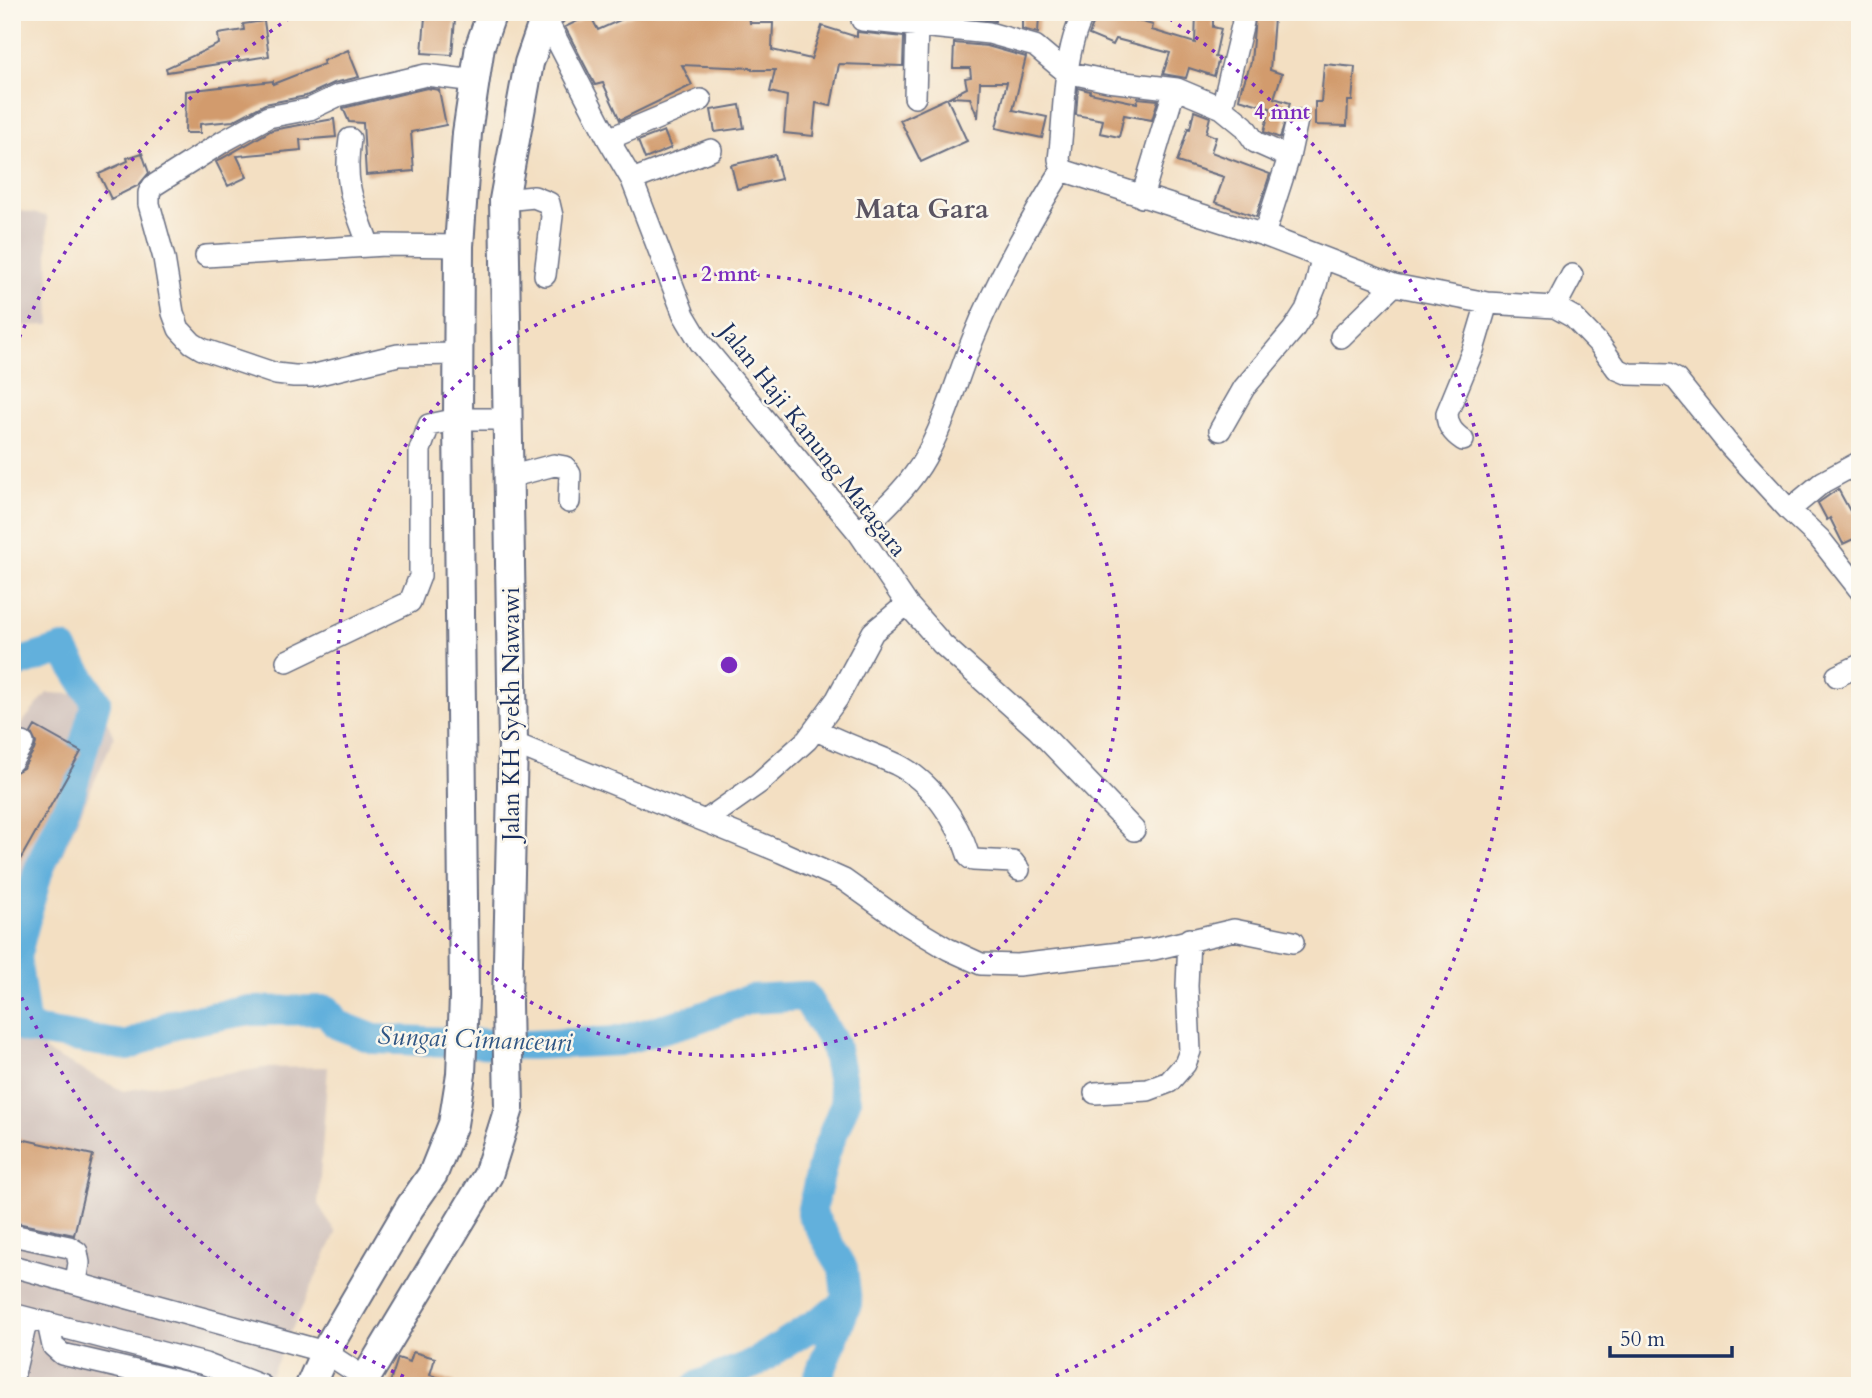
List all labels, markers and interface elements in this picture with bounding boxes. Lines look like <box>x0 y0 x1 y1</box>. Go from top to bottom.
text: 4 mnt <box>1254 98 1311 127</box>
district label: Mata Gara <box>855 190 989 228</box>
text: 2 mnt <box>701 260 758 289</box>
street label: Jalan Haji Kanung Matagara <box>710 314 915 564</box>
street label: Jalan KH Syekh Nawawi <box>495 587 528 844</box>
centre of rings <box>717 653 741 677</box>
water label: Sungai Cimanceuri <box>377 1018 574 1060</box>
scale bar <box>1610 1314 1732 1358</box>
text: 50 m <box>1620 1325 1665 1354</box>

